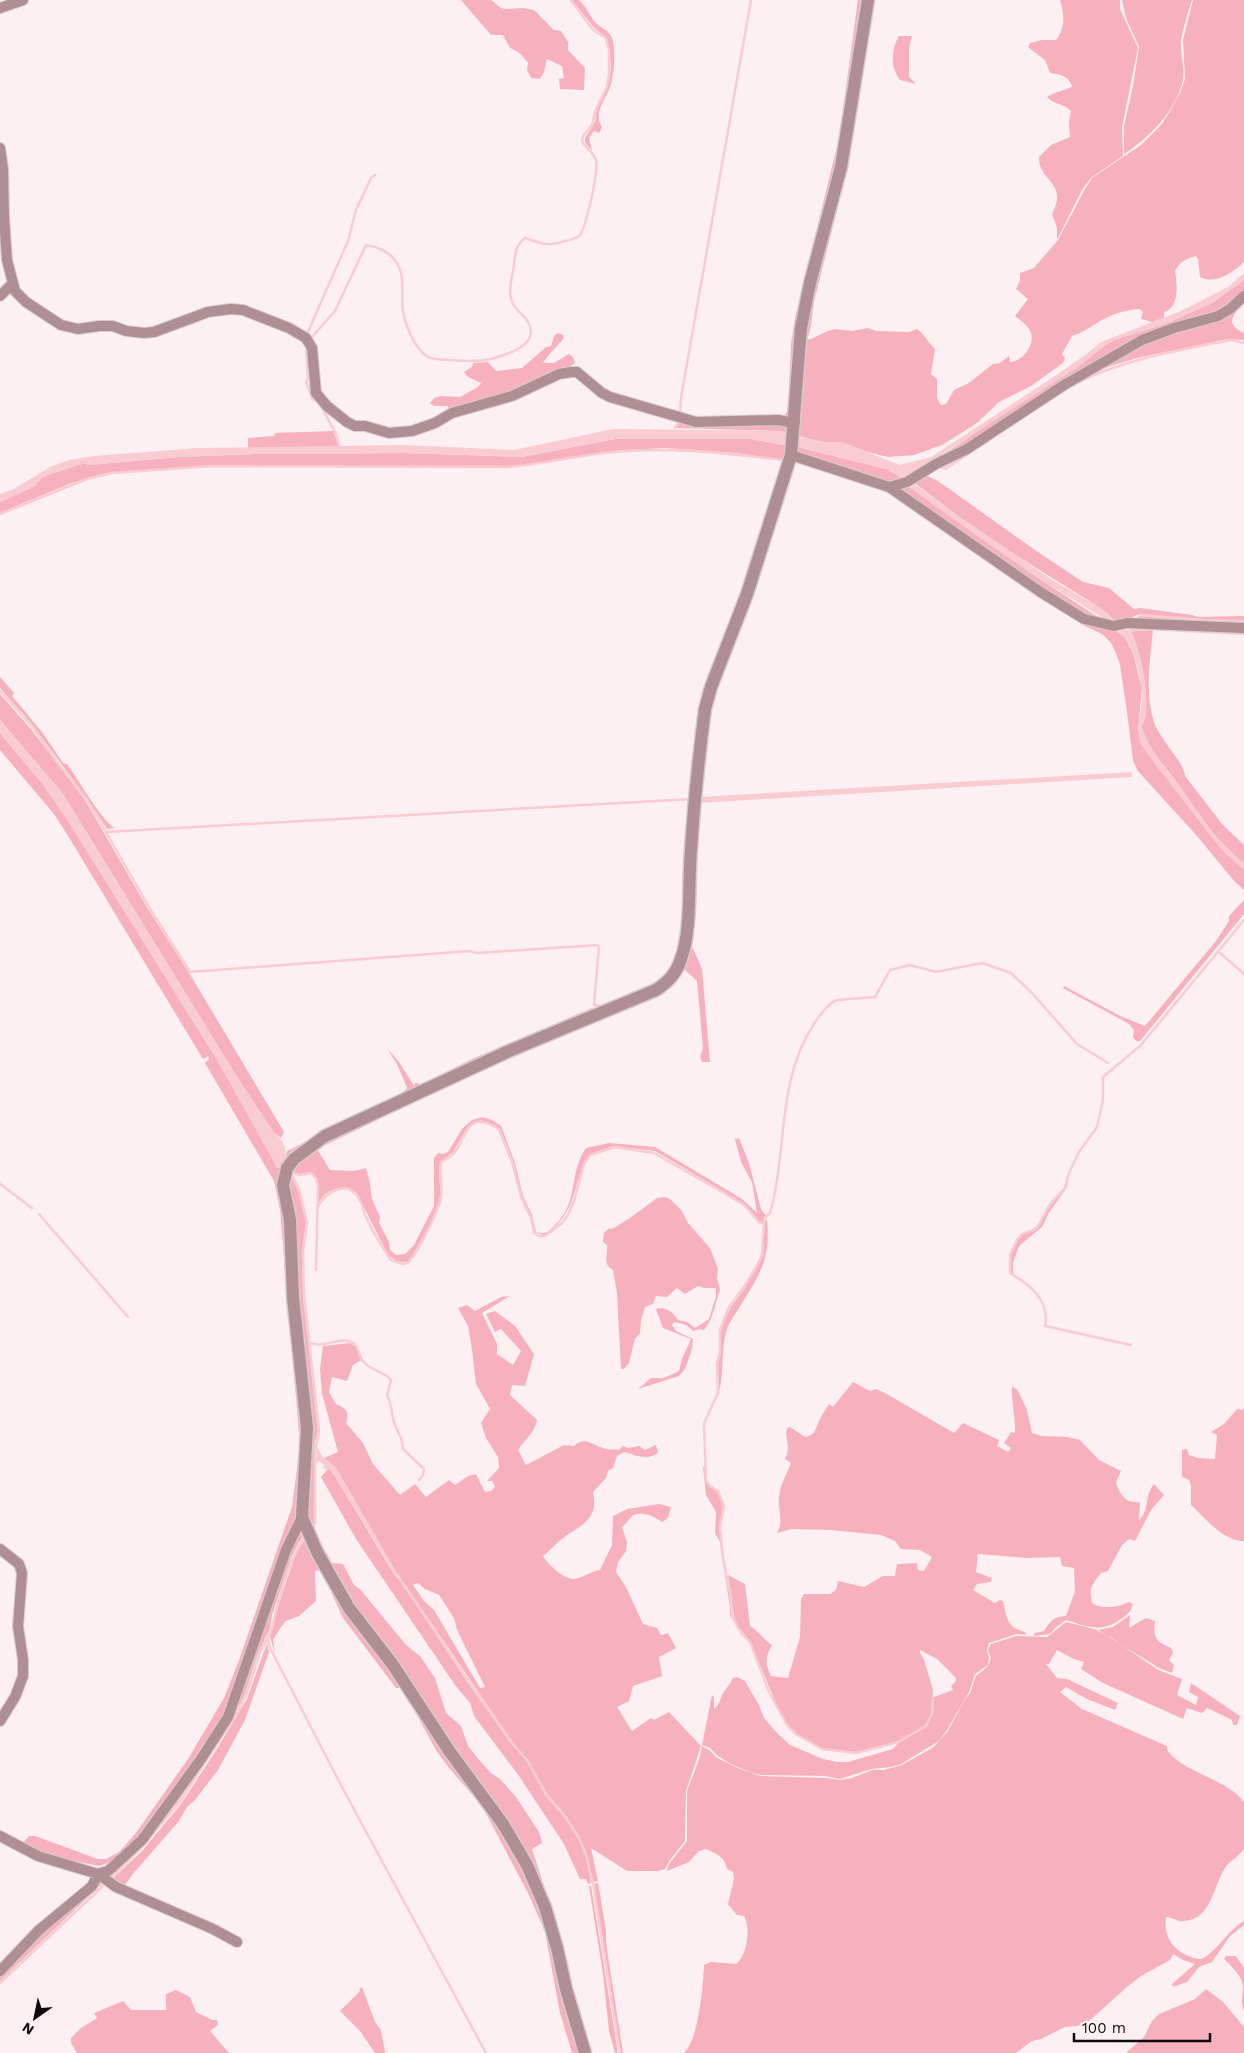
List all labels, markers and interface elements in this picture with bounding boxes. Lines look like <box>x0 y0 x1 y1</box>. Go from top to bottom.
north arrow <box>10 1993 60 2043</box>
scale bar <box>1074 2010 1210 2042</box>
text: N <box>19 2019 37 2038</box>
text: 100 m <box>1082 2019 1126 2037</box>

